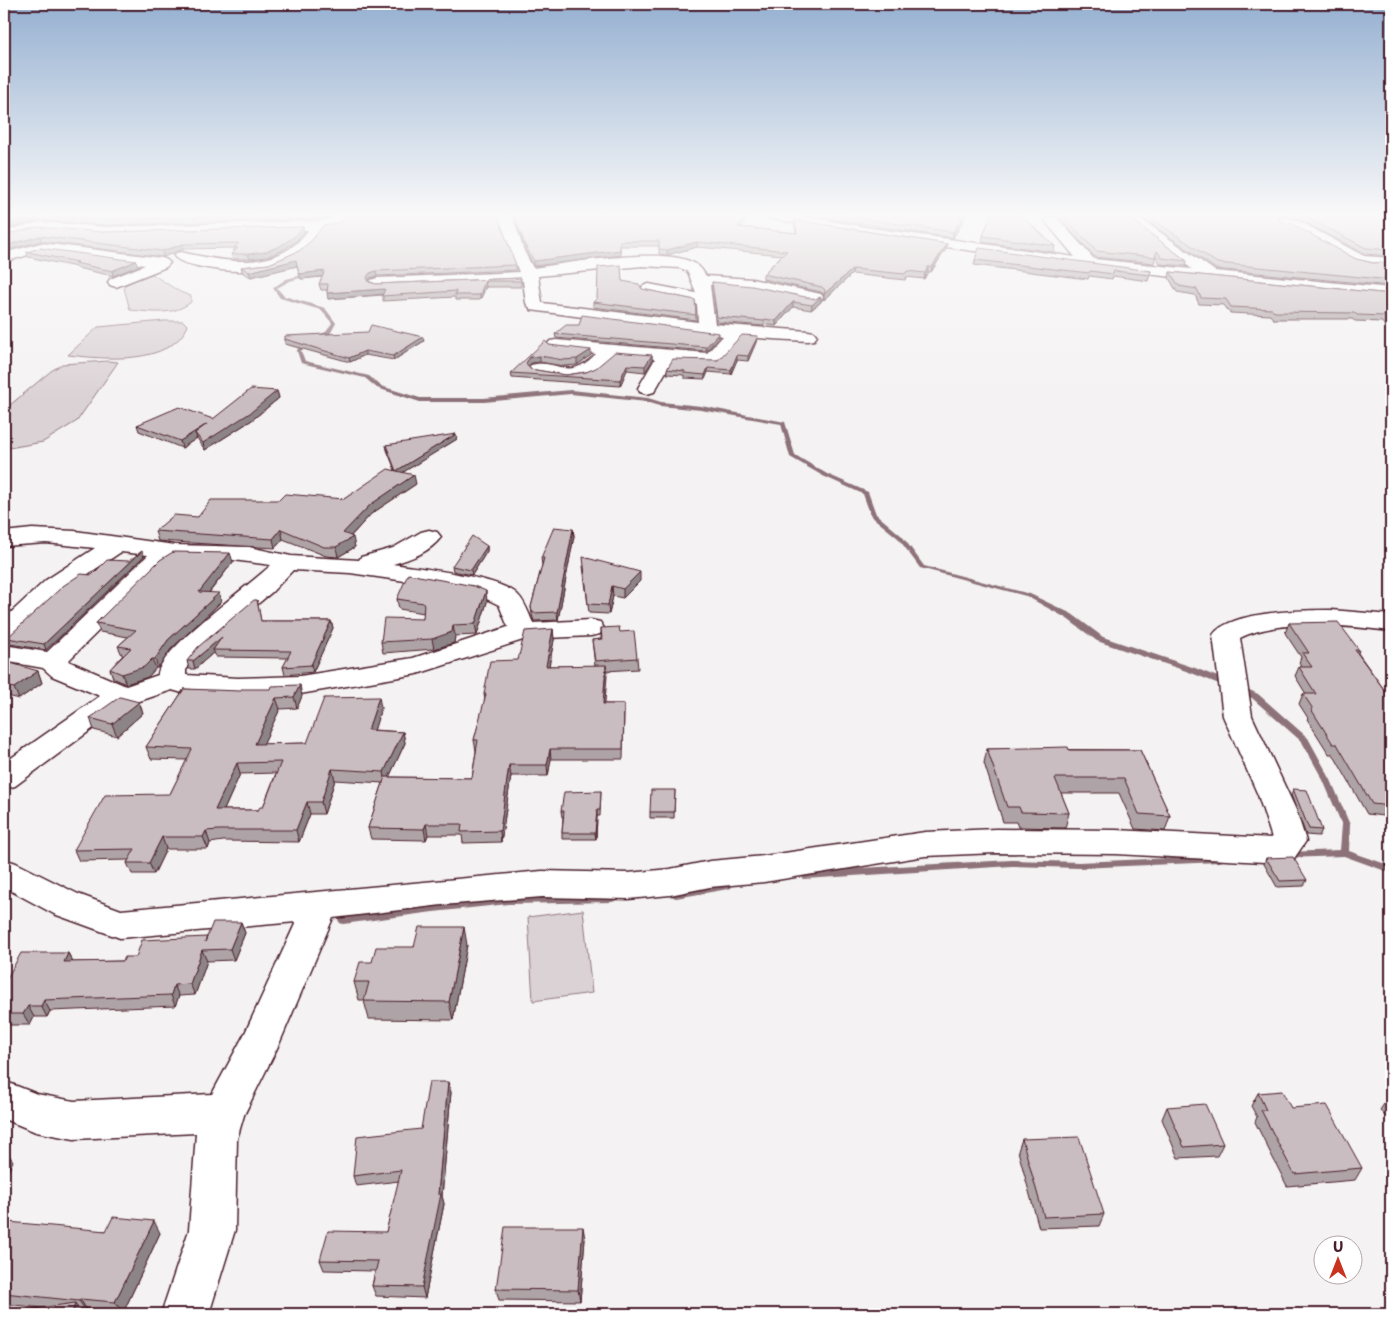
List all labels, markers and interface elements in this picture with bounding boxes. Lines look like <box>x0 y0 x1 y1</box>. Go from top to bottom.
north arrow <box>1312 1236 1362 1286</box>
text: U <box>1333 1236 1343 1257</box>

